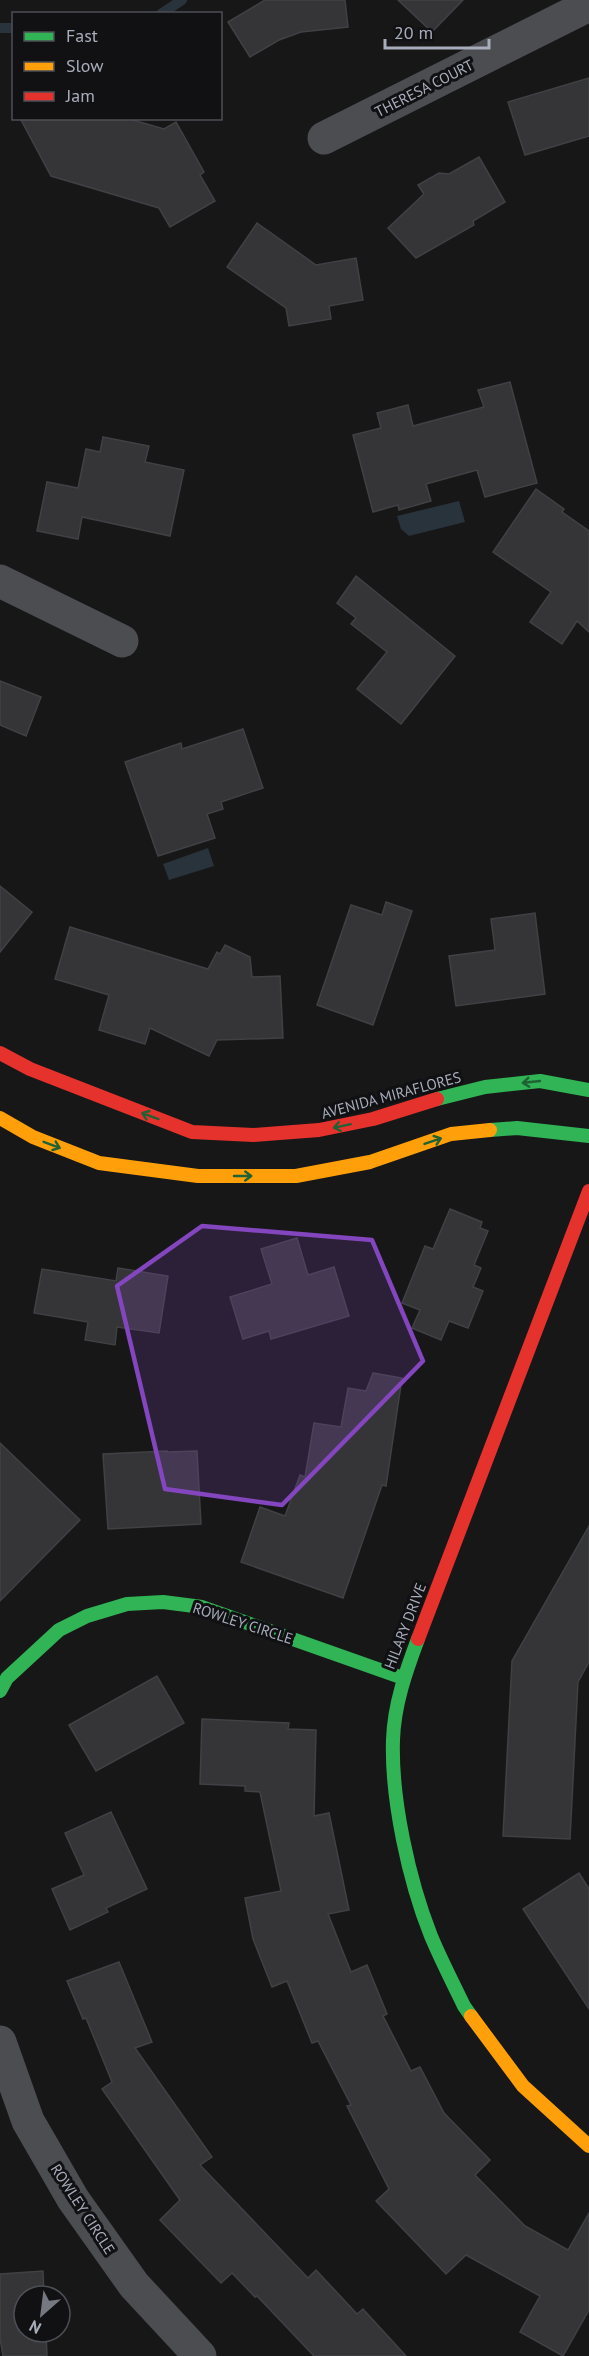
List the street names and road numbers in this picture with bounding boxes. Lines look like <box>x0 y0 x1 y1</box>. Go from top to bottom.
street label: THERESA COURT <box>372 55 477 121</box>
street label: AVENIDA MIRAFLORES <box>319 1067 463 1123</box>
street label: HILARY DRIVE <box>380 1580 430 1672</box>
street label: ROWLEY CIRCLE <box>191 1598 295 1648</box>
street label: ROWLEY CIRCLE <box>47 2160 119 2258</box>

